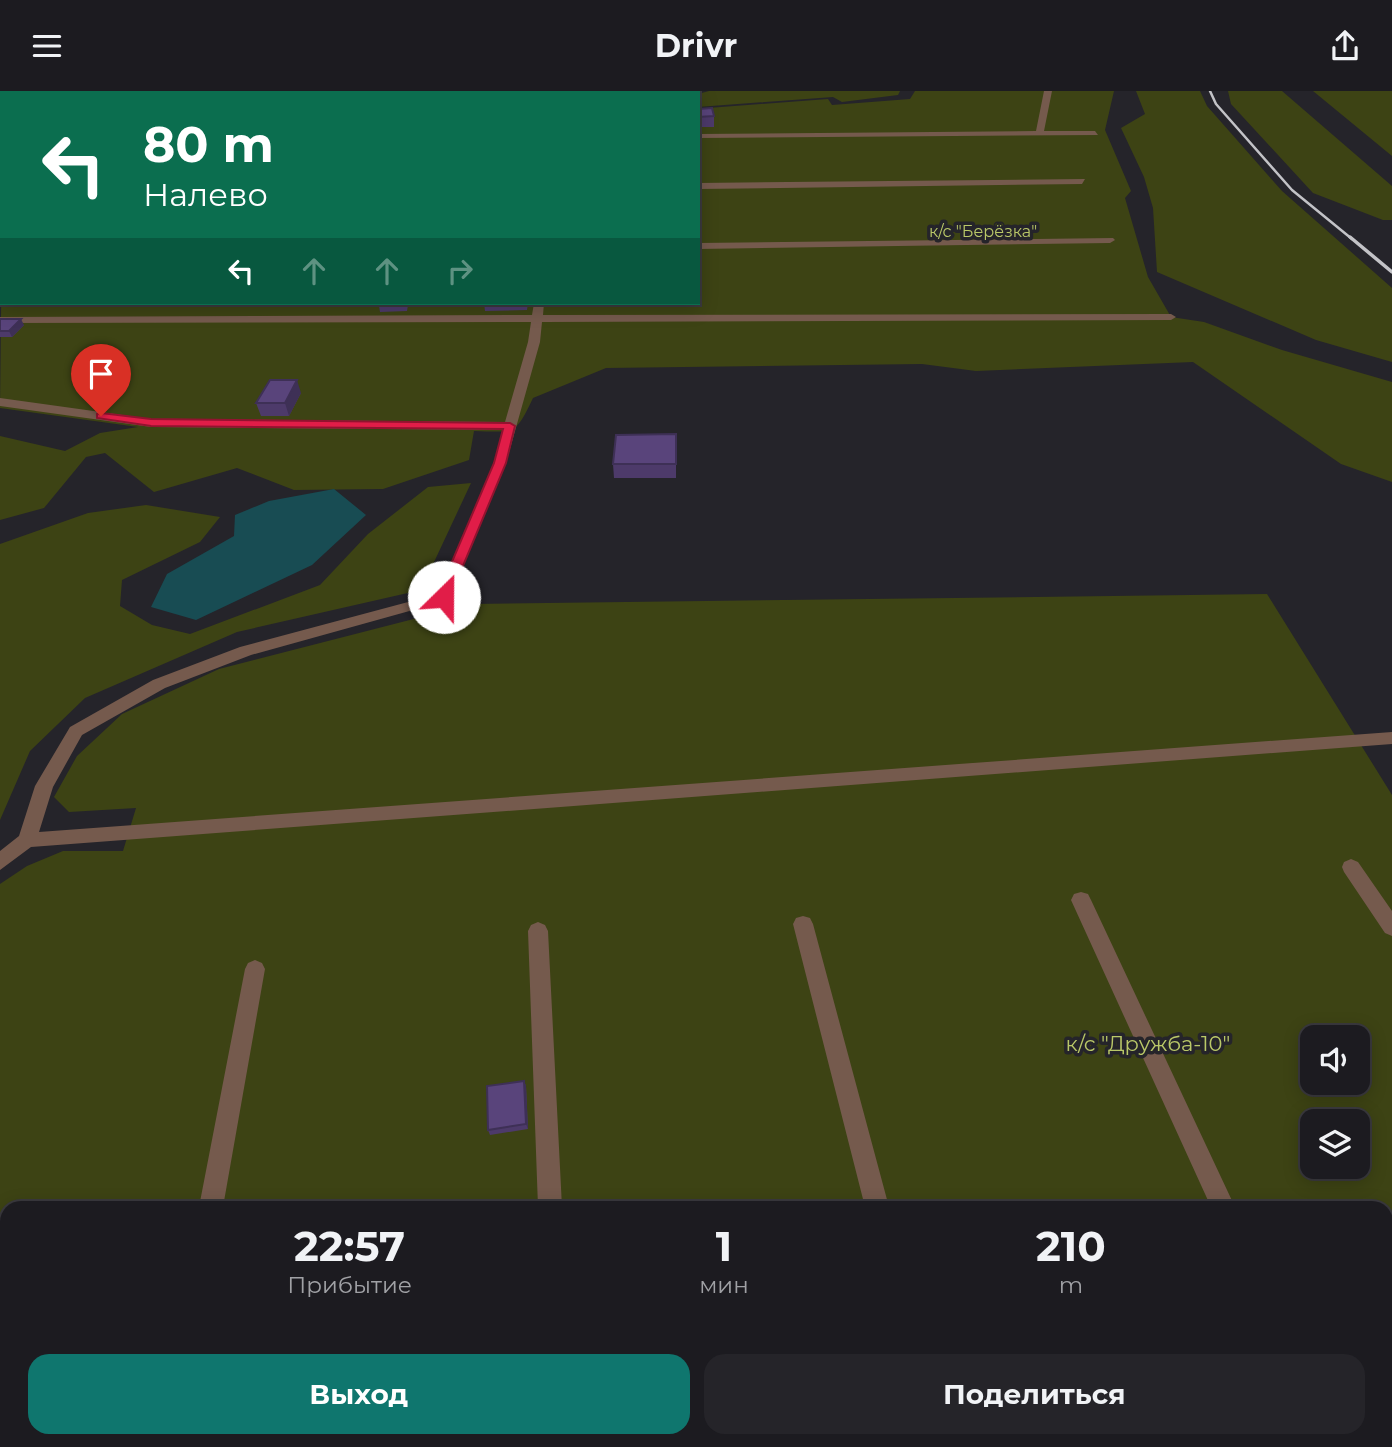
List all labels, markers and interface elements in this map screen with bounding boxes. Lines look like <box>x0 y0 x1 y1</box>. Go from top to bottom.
text: Drivr <box>655 26 737 65</box>
icon: menu <box>28 27 66 65</box>
icon: share <box>1326 27 1364 65</box>
text: 80 m <box>143 115 274 174</box>
icon: left <box>28 119 119 210</box>
text: Налево <box>143 175 268 214</box>
park label: к/с "Берёзка" <box>929 222 1037 241</box>
icon: left <box>222 252 260 290</box>
icon: ahead <box>295 252 333 290</box>
icon: ahead <box>368 252 406 290</box>
icon: right <box>441 252 479 290</box>
pin <box>71 344 131 416</box>
icon: arrive <box>82 355 120 393</box>
position arrow <box>407 560 481 634</box>
map controls <box>1300 1025 1370 1179</box>
button: sound <box>1300 1025 1370 1095</box>
park label: к/с "Дружба-10" <box>1066 1031 1230 1056</box>
button: layers <box>1300 1109 1370 1179</box>
text: 22:57 <box>294 1220 405 1272</box>
text: 1 <box>716 1220 732 1272</box>
text: 210 <box>1036 1220 1106 1272</box>
text: Прибытие <box>287 1271 412 1299</box>
text: мин <box>699 1271 749 1299</box>
text: m <box>1059 1271 1083 1299</box>
button: Выход <box>28 1354 690 1434</box>
button: Поделиться <box>704 1354 1365 1434</box>

